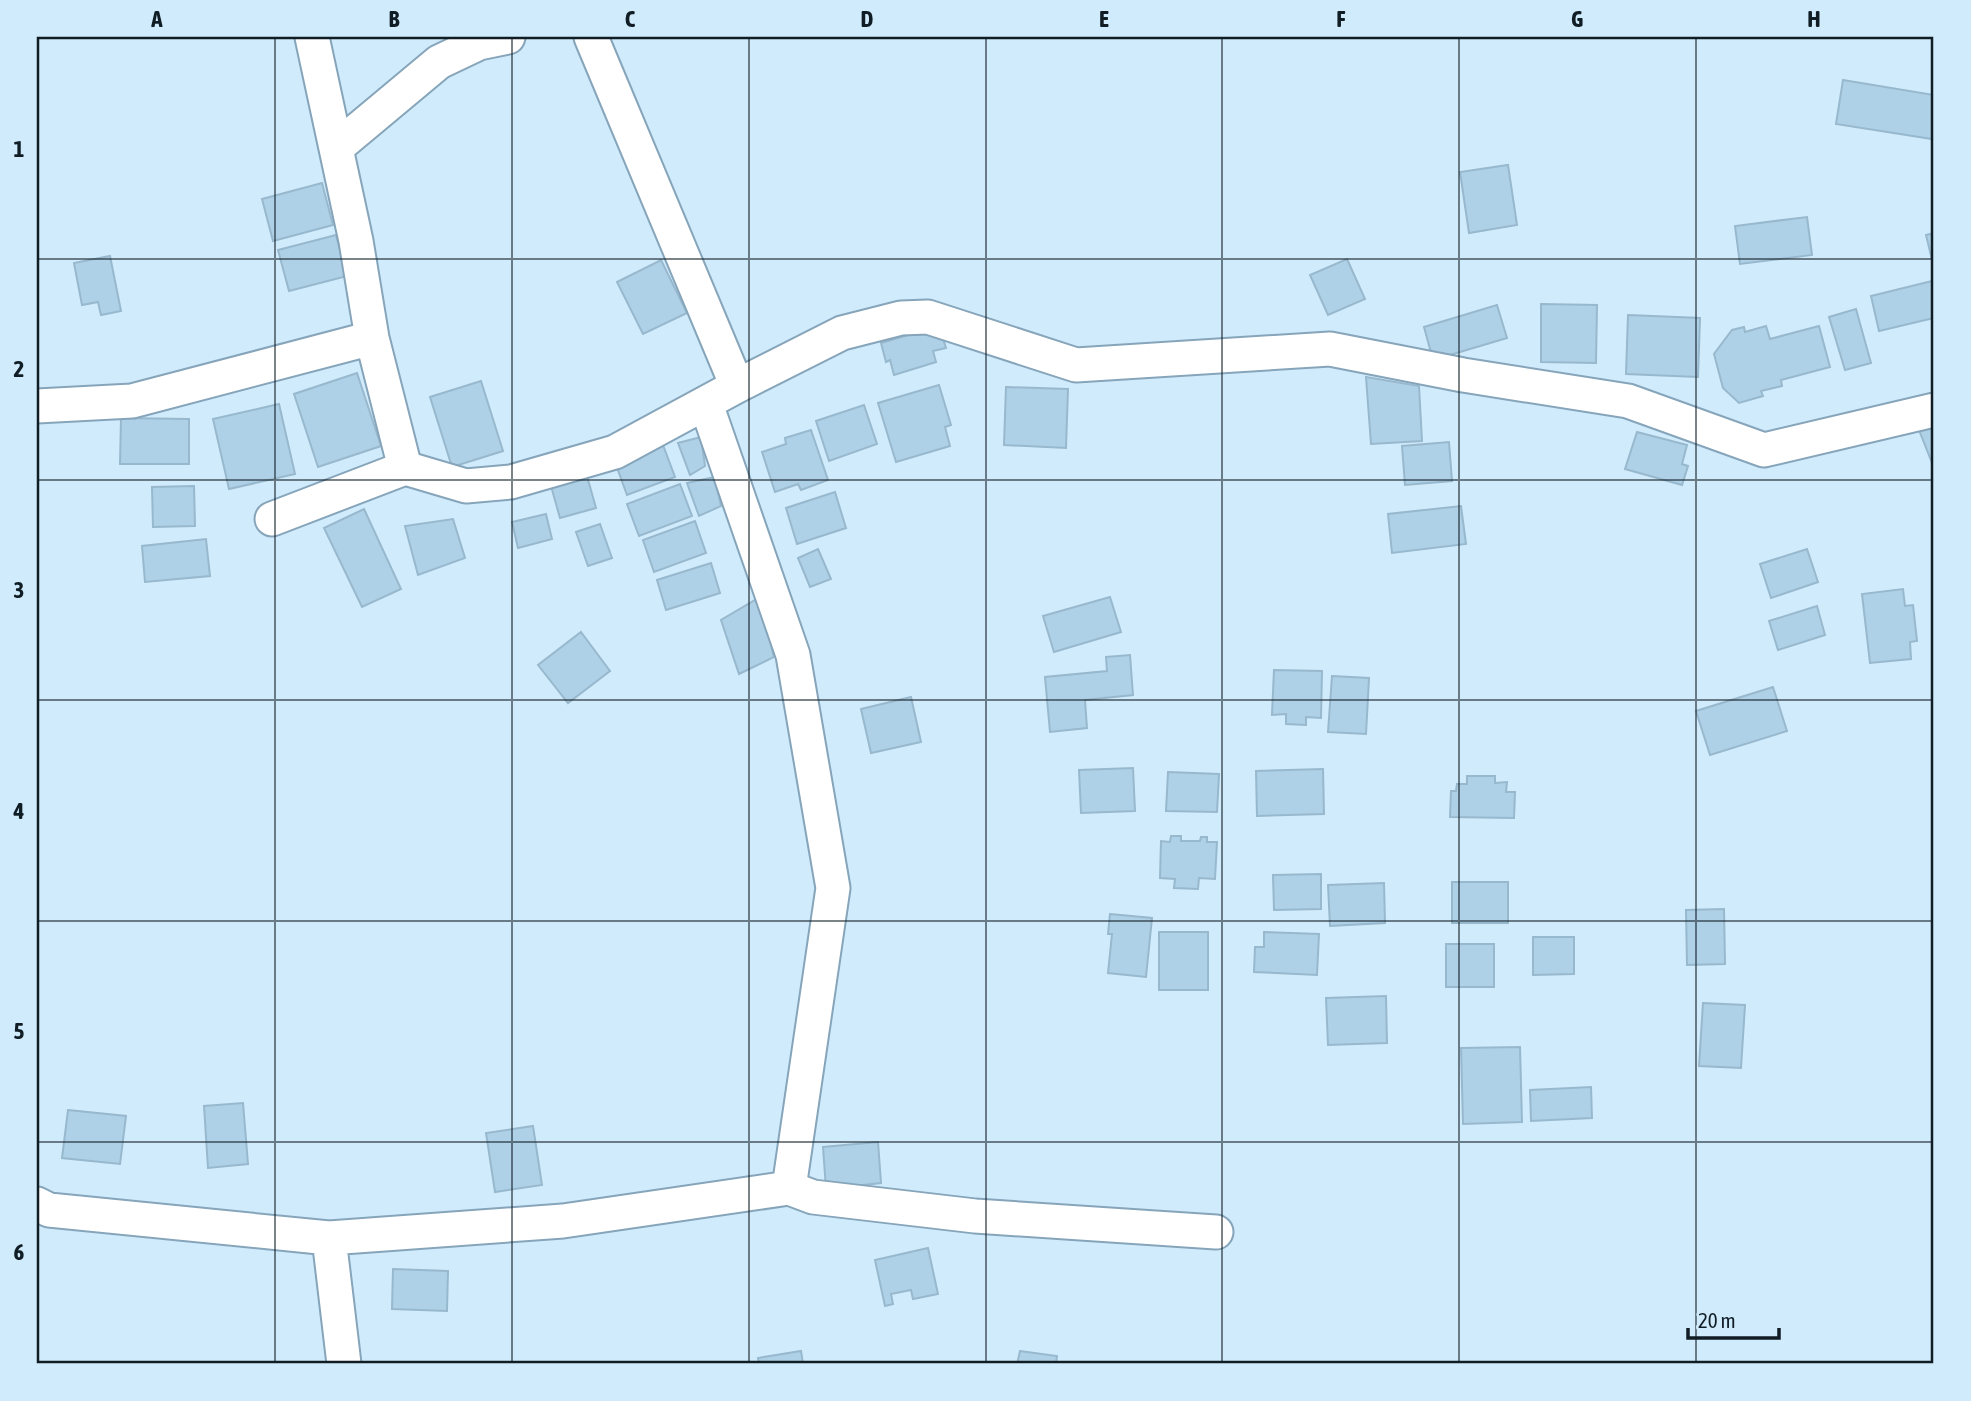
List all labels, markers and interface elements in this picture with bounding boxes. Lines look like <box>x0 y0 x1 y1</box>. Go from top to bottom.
text: A <box>150 6 163 32</box>
text: B <box>389 6 400 32</box>
text: C <box>625 6 636 32</box>
text: D <box>861 6 874 32</box>
text: E <box>1099 6 1109 32</box>
text: F <box>1336 6 1346 32</box>
text: G <box>1571 6 1583 32</box>
text: H <box>1807 6 1821 32</box>
text: 1 <box>14 136 25 162</box>
text: 2 <box>14 356 24 382</box>
text: 3 <box>14 577 24 603</box>
text: 4 <box>13 798 25 824</box>
text: 5 <box>14 1018 25 1044</box>
text: 6 <box>14 1239 25 1265</box>
scale bar <box>1688 1296 1778 1340</box>
text: 20 m <box>1698 1308 1736 1332</box>

